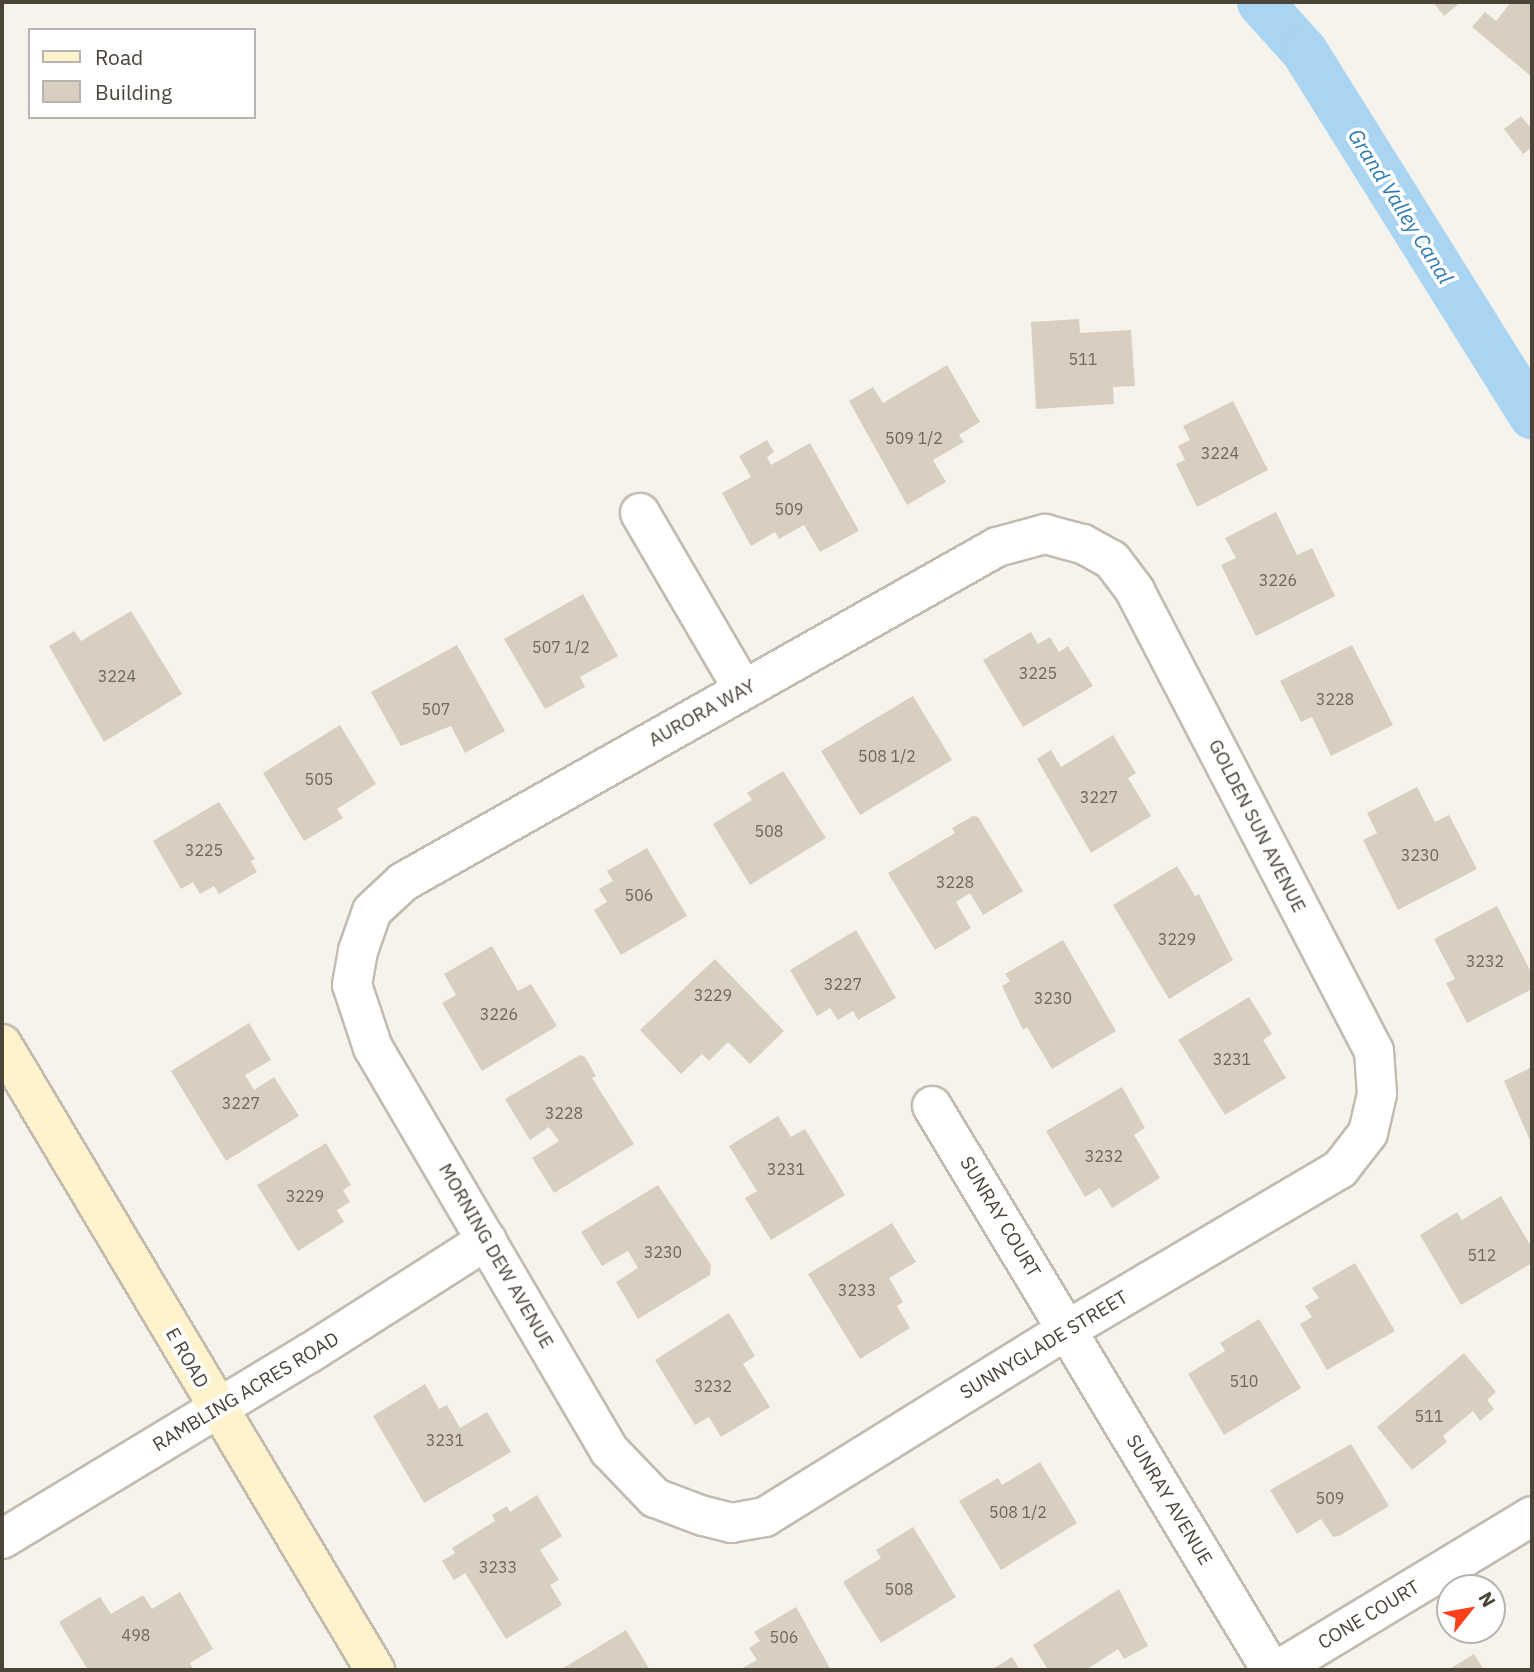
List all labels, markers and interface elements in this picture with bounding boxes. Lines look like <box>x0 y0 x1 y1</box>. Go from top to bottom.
legend <box>28 28 256 119</box>
text: Road <box>95 43 143 71</box>
text: Building <box>95 78 172 106</box>
water label: Grand Valley Canal <box>1343 124 1459 288</box>
house number: 511 <box>1069 349 1097 369</box>
house number: 509 1/2 <box>885 428 943 448</box>
house number: 3224 <box>1201 443 1239 463</box>
house number: 509 <box>775 499 803 519</box>
house number: 3226 <box>1259 570 1297 590</box>
house number: 507 1/2 <box>532 637 590 657</box>
house number: 3225 <box>1019 663 1057 683</box>
house number: 3224 <box>98 666 136 686</box>
street label: AURORA WAY <box>645 674 759 752</box>
house number: 3228 <box>1316 689 1354 709</box>
house number: 507 <box>422 699 450 719</box>
street label: GOLDEN SUN AVENUE <box>1203 736 1311 916</box>
house number: 508 1/2 <box>858 746 916 766</box>
house number: 505 <box>305 769 333 789</box>
house number: 3227 <box>1080 787 1118 807</box>
house number: 508 <box>755 821 783 841</box>
house number: 3225 <box>185 840 223 860</box>
house number: 3230 <box>1401 845 1439 865</box>
house number: 3228 <box>936 872 974 892</box>
house number: 506 <box>625 885 653 905</box>
house number: 3229 <box>1158 929 1196 949</box>
house number: 3232 <box>1466 951 1504 971</box>
house number: 3227 <box>824 974 862 994</box>
house number: 3229 <box>694 985 732 1005</box>
house number: 3230 <box>1034 988 1072 1008</box>
house number: 3226 <box>480 1004 518 1024</box>
house number: 3231 <box>1213 1049 1251 1069</box>
house number: 3227 <box>222 1093 260 1113</box>
house number: 3228 <box>545 1103 583 1123</box>
house number: 3232 <box>1085 1146 1123 1166</box>
street label: SUNRAY COURT <box>955 1152 1045 1282</box>
street label: MORNING DEW AVENUE <box>434 1159 558 1353</box>
house number: 3231 <box>767 1159 805 1179</box>
house number: 3229 <box>286 1186 324 1206</box>
house number: 3230 <box>644 1242 682 1262</box>
house number: 512 <box>1468 1245 1496 1265</box>
house number: 3233 <box>838 1280 876 1300</box>
street label: SUNNYGLADE STREET <box>956 1286 1132 1404</box>
street label: E ROAD <box>161 1324 213 1392</box>
street label: RAMBLING ACRES ROAD <box>149 1327 343 1457</box>
house number: 510 <box>1230 1371 1258 1391</box>
house number: 3232 <box>694 1376 732 1396</box>
house number: 511 <box>1415 1406 1443 1426</box>
house number: 3231 <box>426 1430 464 1450</box>
street label: SUNRAY AVENUE <box>1121 1431 1217 1569</box>
house number: 509 <box>1316 1488 1344 1508</box>
house number: 508 1/2 <box>989 1502 1047 1522</box>
house number: 3233 <box>479 1557 517 1577</box>
north arrow <box>1436 1574 1506 1644</box>
street label: CONE COURT <box>1314 1576 1424 1654</box>
house number: 508 <box>885 1579 913 1599</box>
text: N <box>1473 1587 1501 1611</box>
house number: 498 <box>122 1625 150 1645</box>
house number: 506 <box>770 1627 798 1647</box>

